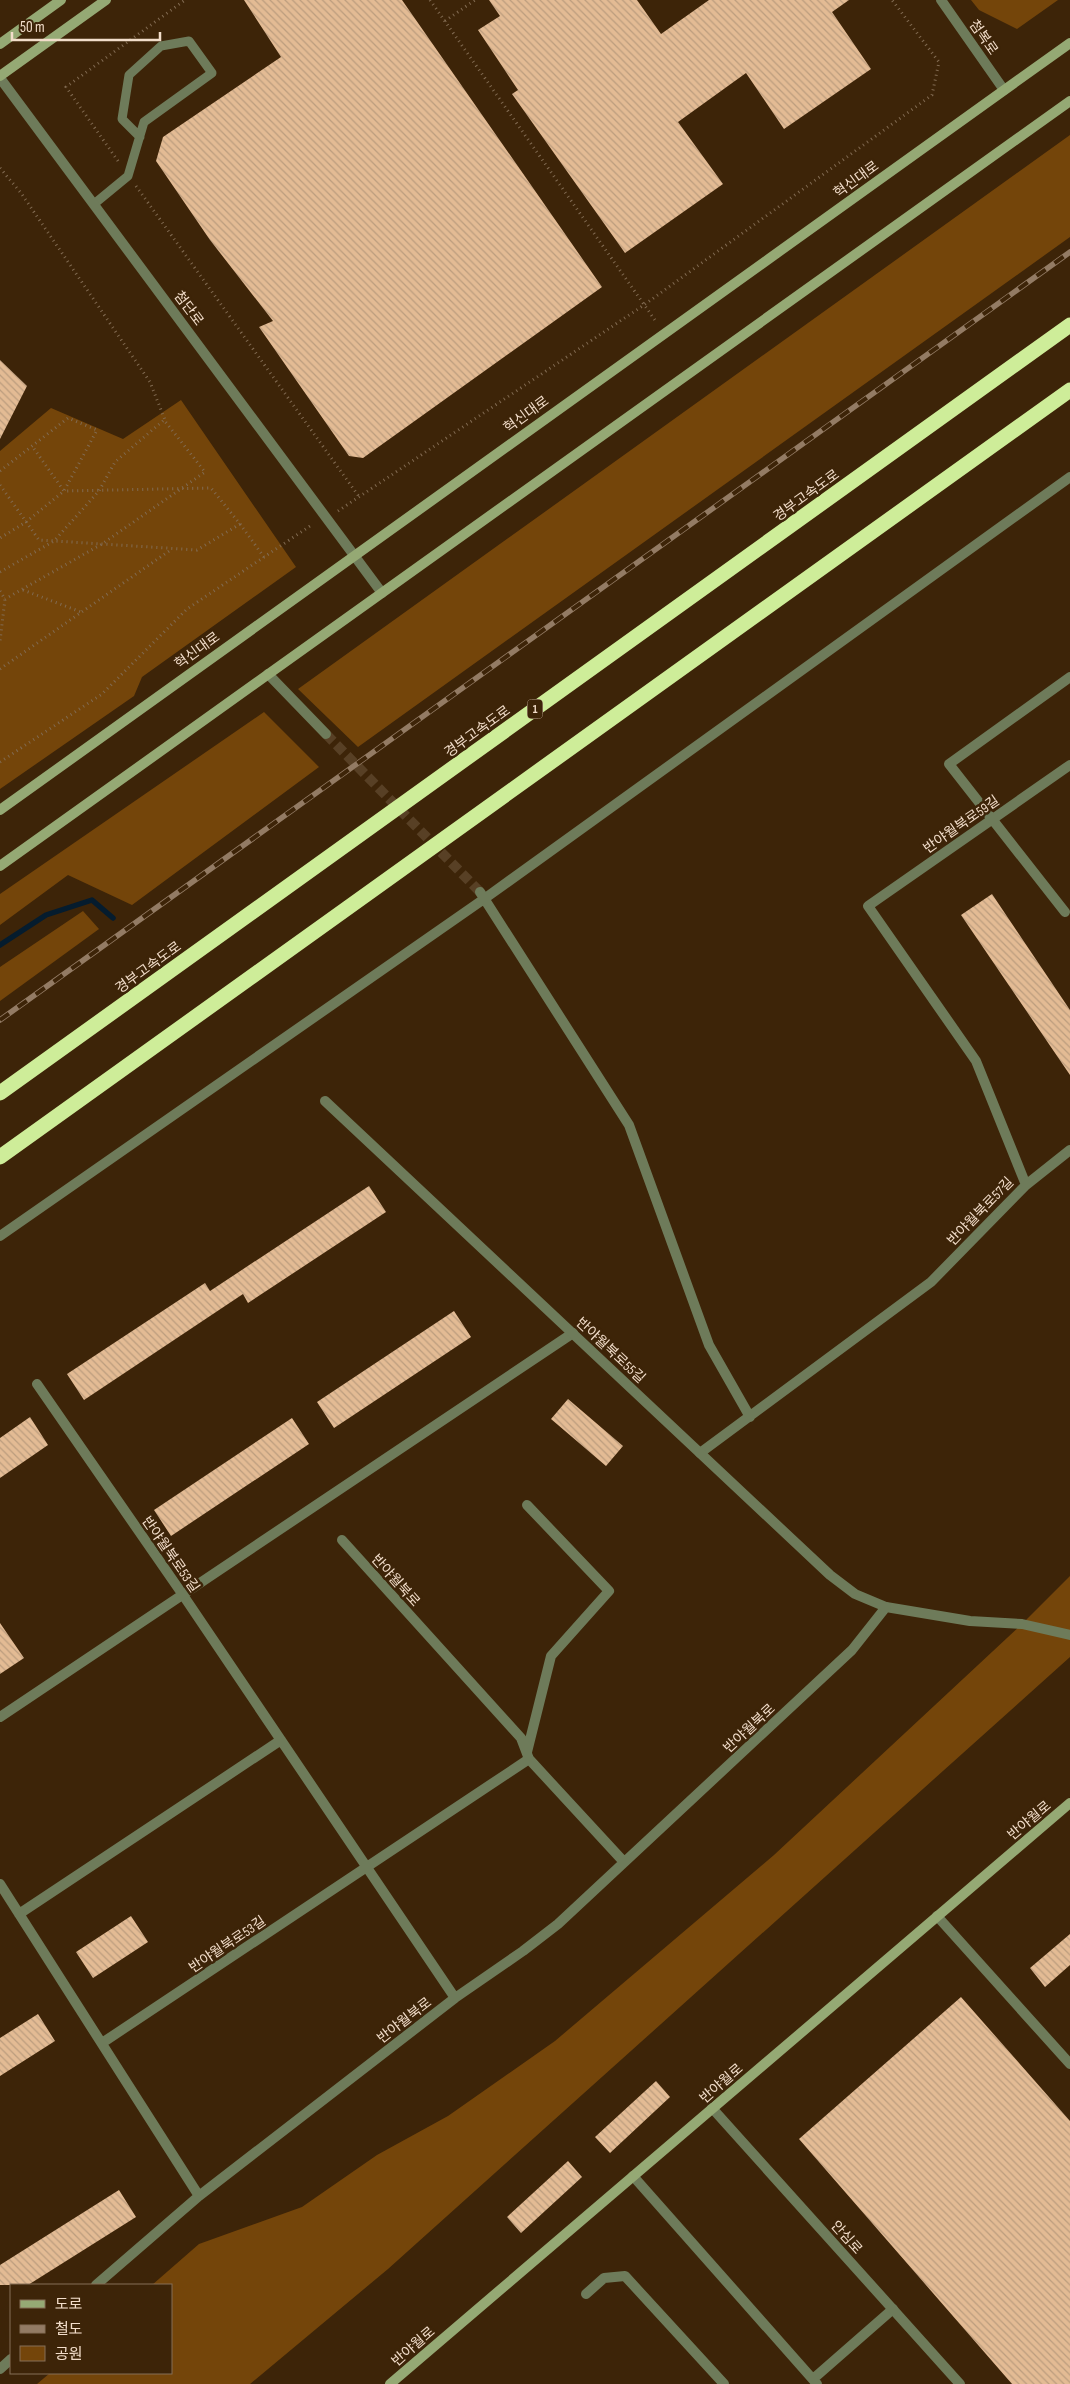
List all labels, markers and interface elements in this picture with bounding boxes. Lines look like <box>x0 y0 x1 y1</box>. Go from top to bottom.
scale bar <box>12 10 160 42</box>
street label: 첨복로 <box>966 17 1002 58</box>
text: 50 m <box>20 18 45 37</box>
street label: 혁신대로 <box>830 157 882 201</box>
street label: 첨단로 <box>170 288 207 329</box>
street label: 혁신대로 <box>500 392 552 436</box>
street label: 경부고속도로 <box>770 466 843 525</box>
street label: 혁신대로 <box>171 628 223 672</box>
road number: 1 <box>528 700 542 719</box>
street label: 경부고속도로 <box>441 702 514 761</box>
street label: 반야월북로59길 <box>920 792 1003 857</box>
street label: 경부고속도로 <box>112 938 185 997</box>
street label: 반야월북로57길 <box>944 1174 1017 1249</box>
street label: 반야월북로55길 <box>572 1314 649 1387</box>
street label: 반야월북로53길 <box>138 1513 203 1596</box>
street label: 반야월북로 <box>368 1551 424 1610</box>
street label: 반야월북로 <box>720 1700 779 1757</box>
street label: 반야월로 <box>1004 1797 1055 1843</box>
street label: 반야월북로53길 <box>186 1913 269 1976</box>
street label: 반야월북로 <box>374 1994 435 2047</box>
street label: 반야월로 <box>696 2060 746 2107</box>
street label: 안심로 <box>827 2217 866 2257</box>
legend <box>10 2284 172 2374</box>
text: 도로 <box>55 2295 83 2314</box>
text: 철도 <box>55 2320 83 2339</box>
street label: 반야월로 <box>388 2323 438 2370</box>
text: 공원 <box>55 2345 83 2364</box>

